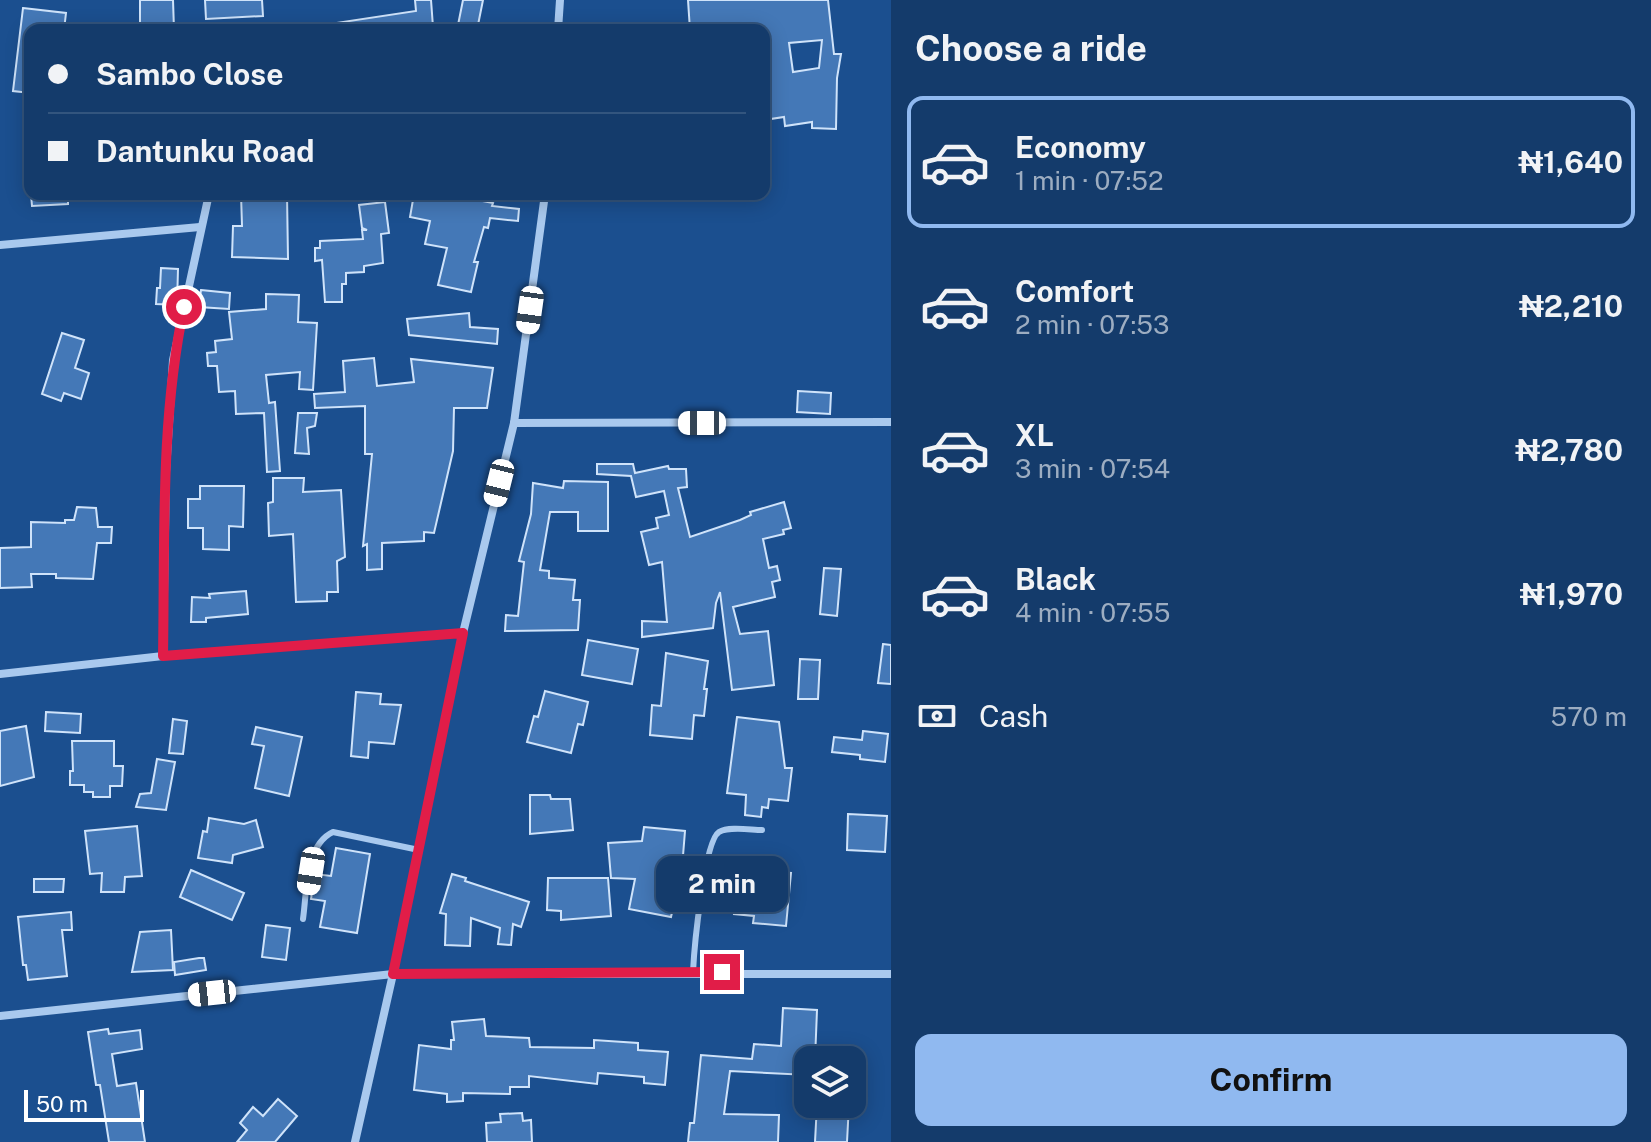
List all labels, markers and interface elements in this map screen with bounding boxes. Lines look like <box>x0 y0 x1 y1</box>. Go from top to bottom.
text: Choose a ride <box>915 27 1147 69</box>
text: Sambo Close <box>96 56 283 92</box>
icon: car <box>919 126 991 198</box>
text: Economy <box>1015 129 1146 165</box>
text: Dantunku Road <box>96 133 314 169</box>
text: ₦1,640 <box>1518 144 1623 180</box>
text: 1 min · 07:52 <box>1015 165 1164 196</box>
icon: car <box>919 270 991 342</box>
text: Comfort <box>1015 273 1134 309</box>
car <box>515 285 545 335</box>
text: ₦2,210 <box>1519 288 1623 324</box>
route start <box>166 289 202 325</box>
text: 2 min · 07:53 <box>1015 309 1169 340</box>
car <box>678 411 726 435</box>
icon: car <box>919 414 991 486</box>
text: XL <box>1015 417 1054 453</box>
text: ₦2,780 <box>1515 432 1623 468</box>
text: 3 min · 07:54 <box>1015 453 1170 484</box>
car <box>482 457 516 509</box>
icon: car <box>919 558 991 630</box>
text: Black <box>1015 561 1096 597</box>
text: ₦1,970 <box>1520 576 1623 612</box>
text: 4 min · 07:55 <box>1015 597 1170 628</box>
icon: cash <box>915 694 959 738</box>
text: Cash <box>979 698 1048 734</box>
text: 570 m <box>1551 701 1627 732</box>
car <box>295 845 327 897</box>
callout: 2 min <box>656 856 788 912</box>
text: 2 min <box>688 868 756 899</box>
route end <box>704 954 740 990</box>
car <box>187 979 237 1007</box>
button: Confirm <box>915 1034 1627 1126</box>
map controls <box>794 1046 866 1118</box>
button: layers <box>794 1046 866 1118</box>
scale bar <box>24 1086 144 1122</box>
text: 50 m <box>36 1091 88 1117</box>

